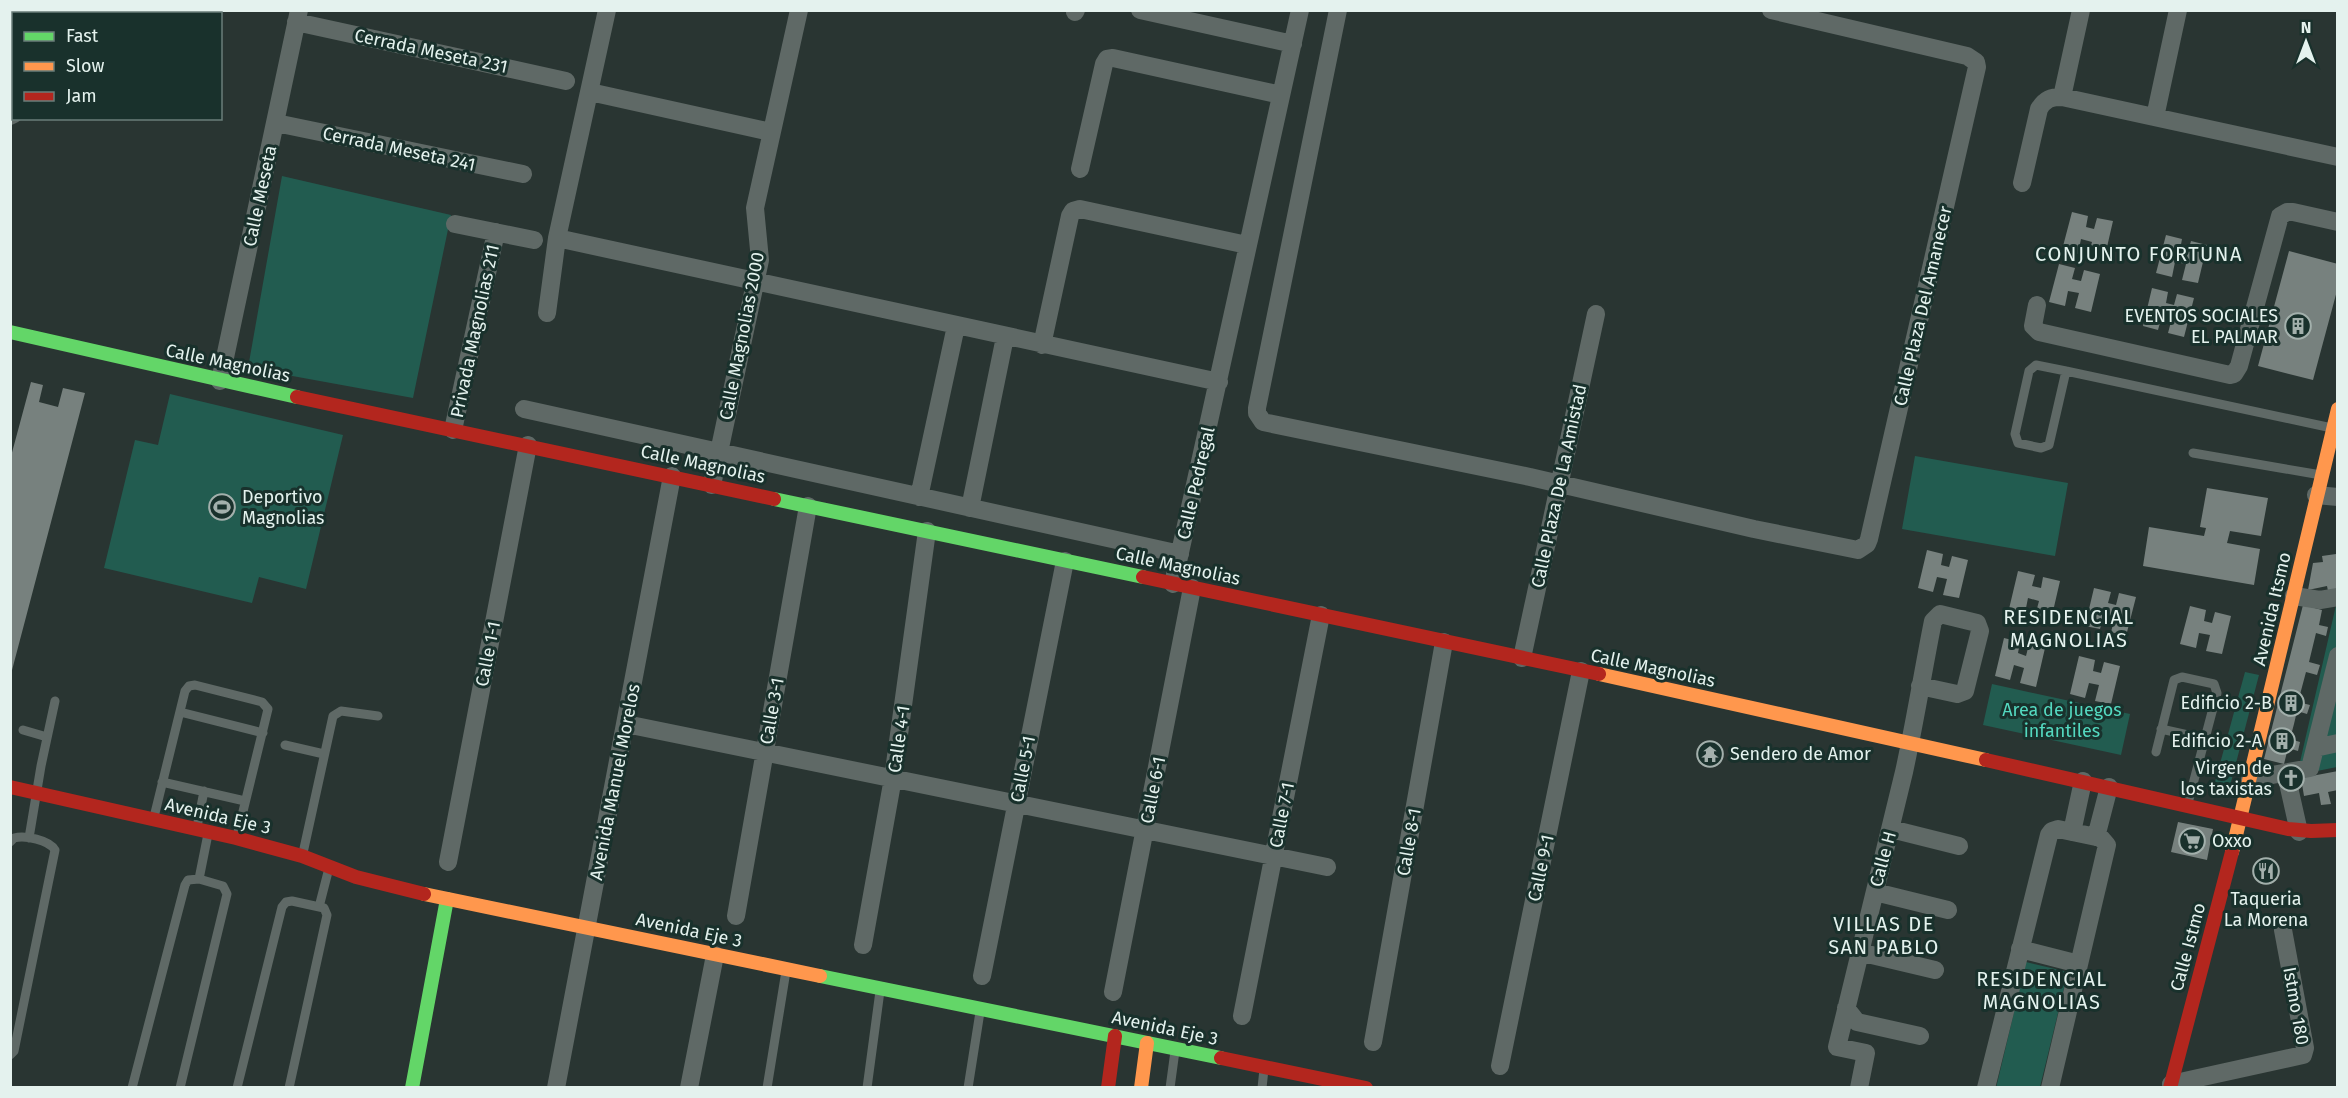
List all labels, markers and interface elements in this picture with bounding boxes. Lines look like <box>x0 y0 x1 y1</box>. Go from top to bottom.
legend <box>12 12 222 120</box>
north arrow <box>2276 12 2336 72</box>
text: N <box>2301 18 2311 37</box>
street label: Cerrada Meseta 231 <box>352 24 510 78</box>
text: Fast <box>66 25 99 47</box>
text: Slow <box>66 55 105 77</box>
text: Jam <box>66 85 97 107</box>
street label: Cerrada Meseta 241 <box>321 122 477 176</box>
street label: Calle Meseta <box>239 143 281 249</box>
street label: Calle Plaza Del Amanecer <box>1889 204 1957 408</box>
street label: Privada Magnolias 211 <box>446 242 504 420</box>
district label: CONJUNTO FORTUNA <box>2035 242 2243 266</box>
street label: Calle Magnolias 2000 <box>715 250 769 422</box>
place label: EVENTOS SOCIALES EL PALMAR <box>2125 305 2278 348</box>
building icon: EVENTOS SOCIALES EL PALMAR <box>2283 311 2313 341</box>
street label: Calle Magnolias <box>164 339 292 387</box>
street label: Calle Plaza De La Amistad <box>1527 382 1591 590</box>
street label: Calle Pedregal <box>1172 424 1220 542</box>
street label: Calle Magnolias <box>639 440 767 488</box>
place label: Deportivo Magnolias <box>242 486 324 529</box>
sports icon: Deportivo Magnolias <box>207 492 237 522</box>
street label: Calle Magnolias <box>1114 542 1242 590</box>
street label: Avenida Itsmo <box>2248 550 2296 668</box>
district label: RESIDENCIAL MAGNOLIAS <box>2003 605 2135 652</box>
street label: Calle 1-1 <box>471 619 505 689</box>
street label: Calle Magnolias <box>1589 644 1717 692</box>
street label: Calle 3-1 <box>755 676 789 746</box>
street label: Avenida Manuel Morelos <box>585 682 645 882</box>
building icon: Edificio 2-B <box>2276 688 2306 718</box>
place label: Edificio 2-B <box>2180 692 2272 714</box>
park label: Area de juegos infantiles <box>2002 699 2122 742</box>
street label: Calle 4-1 <box>883 704 915 774</box>
building icon: Edificio 2-A <box>2267 726 2297 756</box>
place label: Edificio 2-A <box>2171 730 2263 752</box>
street label: Calle 5-1 <box>1006 734 1040 804</box>
temple icon: Sendero de Amor <box>1695 739 1725 769</box>
place label: Sendero de Amor <box>1730 743 1871 765</box>
street label: Calle 6-1 <box>1136 755 1170 825</box>
place label: Virgen de los taxistas <box>2180 757 2272 800</box>
church icon: Virgen de los taxistas <box>2276 763 2306 793</box>
street label: Calle 7-1 <box>1265 780 1299 850</box>
street label: Avenida Eje 3 <box>163 793 273 839</box>
street label: Calle 8-1 <box>1392 806 1426 878</box>
supermarket icon: Oxxo <box>2177 826 2207 856</box>
street label: Calle H <box>1865 829 1901 889</box>
place label: Oxxo <box>2212 830 2252 852</box>
street label: Calle 9-1 <box>1523 833 1559 903</box>
restaurant icon: Taqueria La Morena <box>2251 856 2281 886</box>
place label: Taqueria La Morena <box>2224 888 2308 931</box>
street label: Calle Istmo <box>2166 900 2210 994</box>
street label: Avenida Eje 3 <box>634 908 744 952</box>
district label: VILLAS DE SAN PABLO <box>1828 912 1940 959</box>
street label: Istmo 180 <box>2278 965 2314 1047</box>
district label: RESIDENCIAL MAGNOLIAS <box>1976 967 2108 1014</box>
street label: Avenida Eje 3 <box>1110 1006 1220 1050</box>

